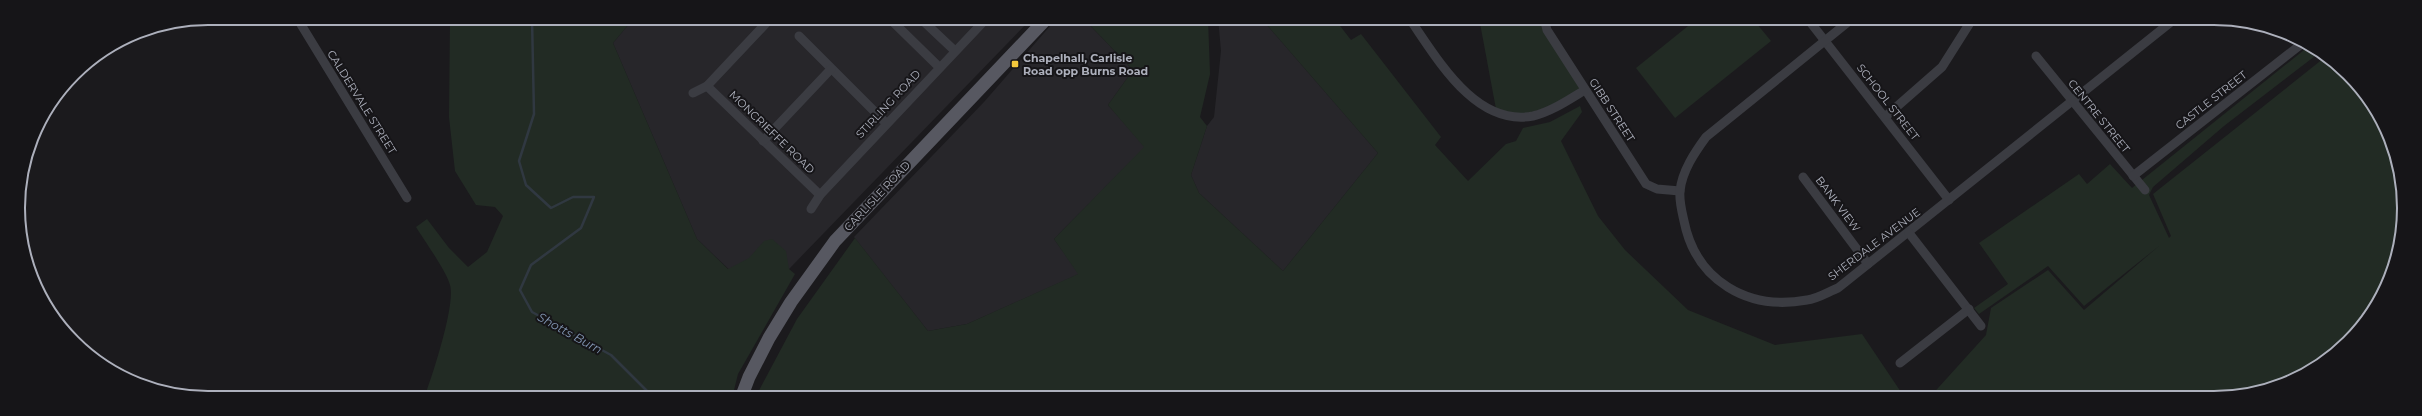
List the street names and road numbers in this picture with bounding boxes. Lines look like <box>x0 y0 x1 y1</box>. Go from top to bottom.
street label: CALDERVALE STREET <box>324 47 400 157</box>
street label: SCHOOL STREET <box>1854 61 1923 144</box>
street label: STIRLING ROAD <box>853 67 923 141</box>
street label: CASTLE STREET <box>2172 67 2250 132</box>
street label: GIBB STREET <box>1586 75 1638 145</box>
street label: CENTRE STREET <box>2065 76 2133 156</box>
street label: MONCRIEFFE ROAD <box>726 88 818 176</box>
street label: CARLISLE ROAD <box>841 158 913 234</box>
street label: BANK VIEW <box>1813 173 1863 235</box>
street label: SHERDALE AVENUE <box>1825 205 1923 283</box>

